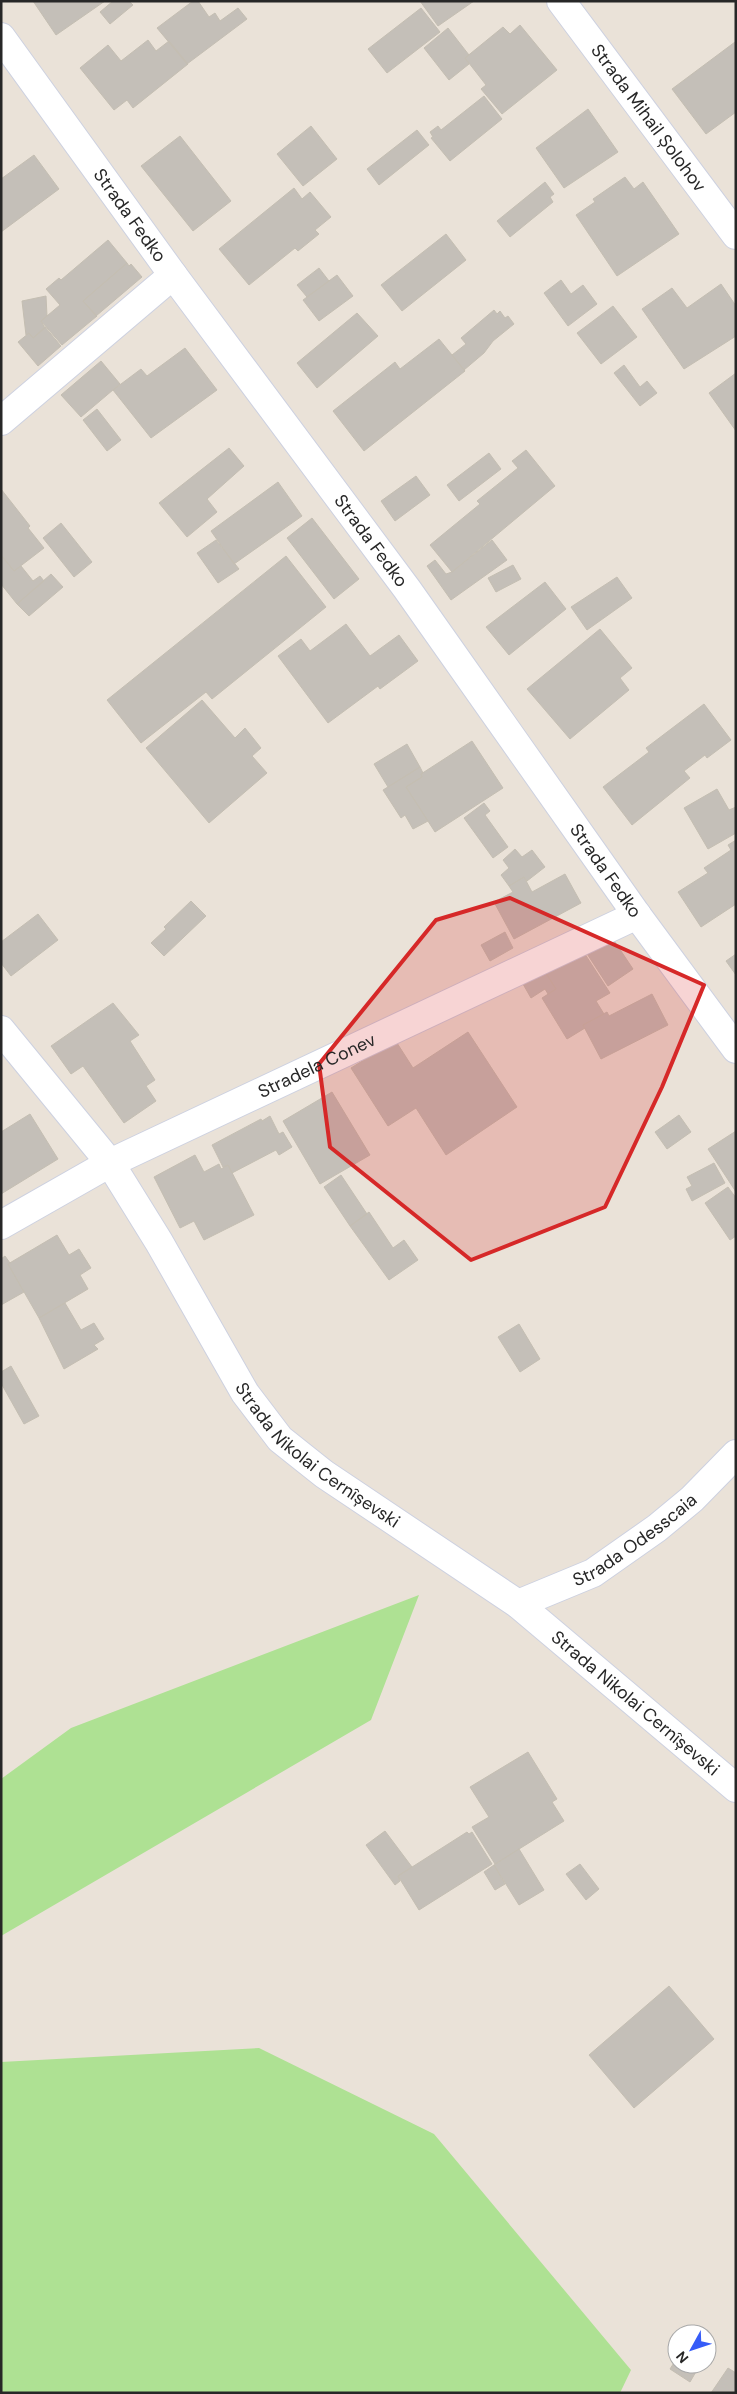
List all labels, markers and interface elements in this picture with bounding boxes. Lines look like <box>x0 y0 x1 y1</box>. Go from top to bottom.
street label: Strada Mihail Șolohov <box>585 39 712 197</box>
street label: Strada Fedko <box>88 164 172 267</box>
street label: Strada Fedko <box>329 490 413 592</box>
street label: Strada Fedko <box>564 819 647 922</box>
street label: Stradela Conev <box>254 1027 380 1104</box>
street label: Strada Nikolai Cernîșevski <box>229 1378 405 1533</box>
street label: Strada Odesscaia <box>569 1488 702 1592</box>
street label: Strada Nikolai Cernîșevski <box>546 1625 725 1781</box>
north arrow <box>667 2324 717 2374</box>
text: N <box>672 2348 692 2367</box>

